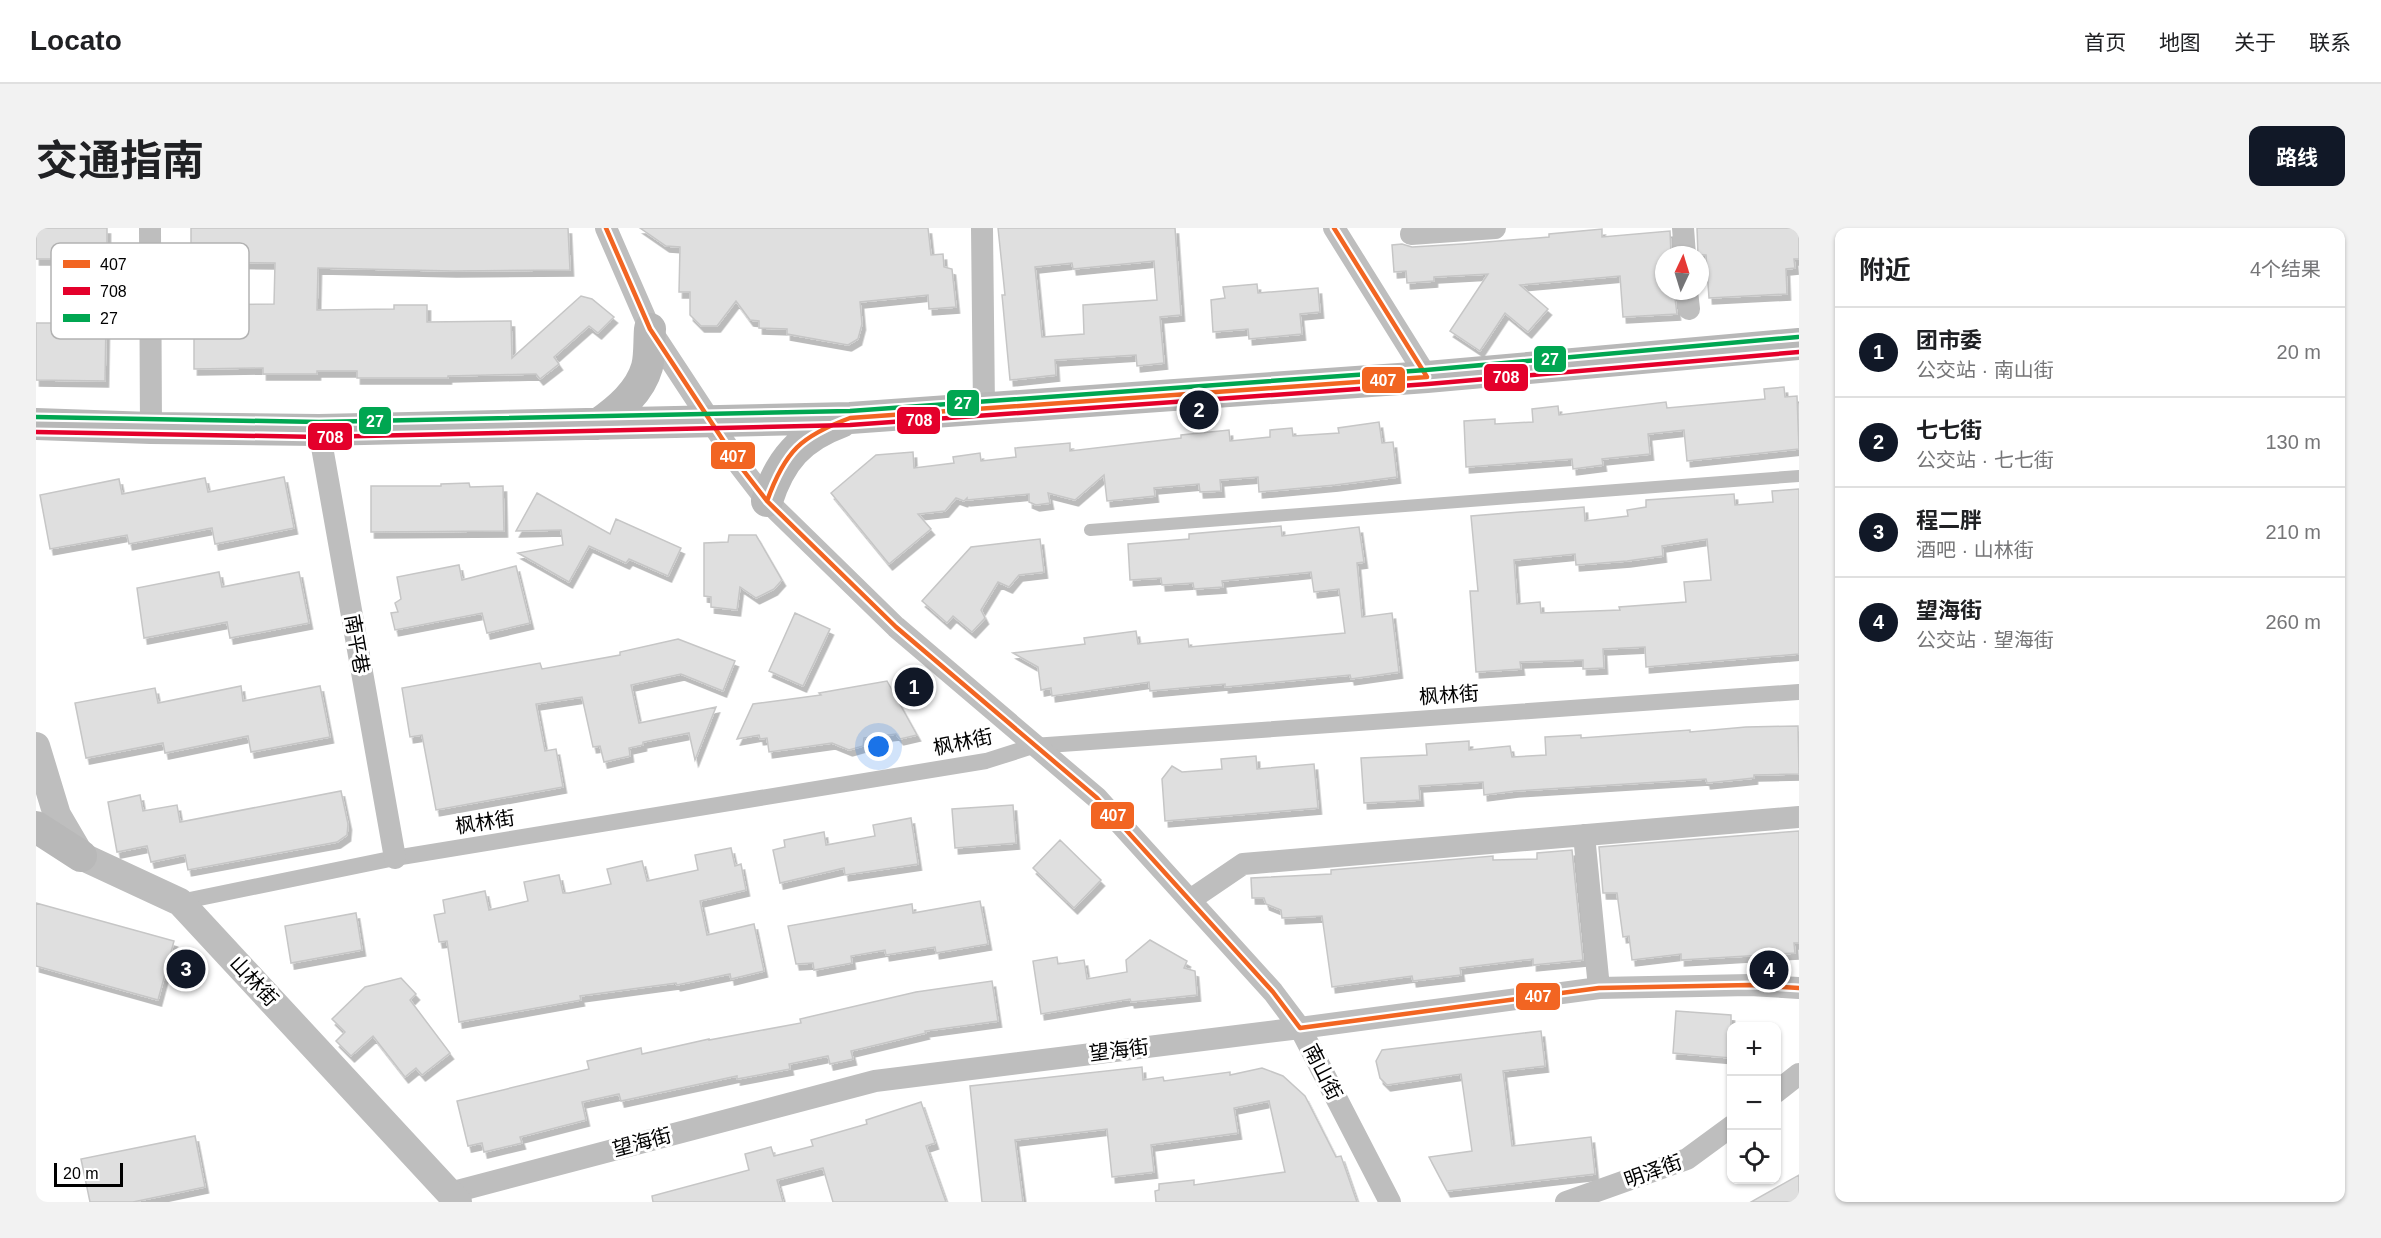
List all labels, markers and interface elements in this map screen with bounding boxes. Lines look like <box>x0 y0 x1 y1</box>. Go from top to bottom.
text: Locato <box>30 25 122 56</box>
text: 首页 <box>2084 31 2126 54</box>
text: 地图 <box>2159 31 2201 54</box>
text: 关于 <box>2234 31 2276 54</box>
text: 联系 <box>2309 31 2351 54</box>
button: 路线 <box>2249 126 2345 186</box>
text: 交通指南 <box>36 137 204 184</box>
legend <box>51 243 249 339</box>
north arrow <box>1655 246 1709 300</box>
text: 附近 <box>1859 255 1911 285</box>
text: 407 <box>100 256 127 273</box>
text: 4个结果 <box>2250 258 2321 280</box>
text: 708 <box>100 283 127 300</box>
text: 27 <box>100 310 118 327</box>
text: 团市委 <box>1916 328 1982 353</box>
text: 1 <box>1873 341 1884 363</box>
text: 20 m <box>2277 341 2321 363</box>
line badge: 27 <box>1533 345 1567 373</box>
text: 27 <box>1541 351 1559 368</box>
text: 公交站 · 南山街 <box>1916 359 2054 381</box>
line badge: 708 <box>1483 363 1529 392</box>
line badge: 407 <box>1361 366 1406 394</box>
text: 708 <box>1493 369 1519 386</box>
text: 407 <box>1370 372 1396 389</box>
pin: 2 <box>1180 388 1218 432</box>
line badge: 27 <box>946 389 980 417</box>
text: 27 <box>954 395 972 412</box>
line badge: 27 <box>358 406 392 435</box>
line badge: 708 <box>896 406 941 435</box>
text: 708 <box>906 412 932 429</box>
text: 27 <box>366 413 384 430</box>
text: 七七街 <box>1916 418 1982 443</box>
line badge: 708 <box>307 422 353 451</box>
text: 708 <box>317 429 343 446</box>
text: 2 <box>1873 431 1884 453</box>
text: 130 m <box>2265 431 2321 453</box>
line badge: 407 <box>710 441 756 470</box>
text: 407 <box>720 448 746 465</box>
text: 公交站 · 七七街 <box>1916 449 2054 471</box>
text: 程二胖 <box>1916 508 1982 533</box>
text: 3 <box>1873 521 1884 543</box>
text: 210 m <box>2265 521 2321 543</box>
text: 酒吧 · 山林街 <box>1916 539 2034 561</box>
text: 望海街 <box>1916 598 1982 623</box>
text: 4 <box>1873 611 1884 633</box>
text: 260 m <box>2265 611 2321 633</box>
street label: 南平巷 <box>341 613 373 675</box>
text: 公交站 · 望海街 <box>1916 629 2054 651</box>
pin: 1 <box>894 664 934 710</box>
street label: 枫林街 <box>1418 682 1480 708</box>
street label: 枫林街 <box>931 725 995 759</box>
your location <box>864 732 893 761</box>
line badge: 407 <box>1090 801 1135 830</box>
street label: 枫林街 <box>454 806 516 838</box>
text: 407 <box>1100 807 1126 824</box>
pin: 3 <box>166 946 206 992</box>
pin: 4 <box>1750 948 1788 992</box>
street label: 山林街 <box>225 952 283 1010</box>
line badge: 407 <box>1515 982 1561 1011</box>
text: 407 <box>1525 988 1551 1005</box>
map controls <box>1727 1022 1781 1184</box>
button: + <box>1727 1022 1781 1076</box>
street label: 望海街 <box>1088 1035 1150 1065</box>
street label: 南山街 <box>1300 1040 1346 1104</box>
button: − <box>1727 1076 1781 1130</box>
street label: 望海街 <box>610 1124 674 1160</box>
button: locate <box>1727 1130 1781 1184</box>
street label: 明泽街 <box>1621 1150 1685 1192</box>
scale bar <box>54 1160 123 1188</box>
text: 20 m <box>63 1165 99 1182</box>

